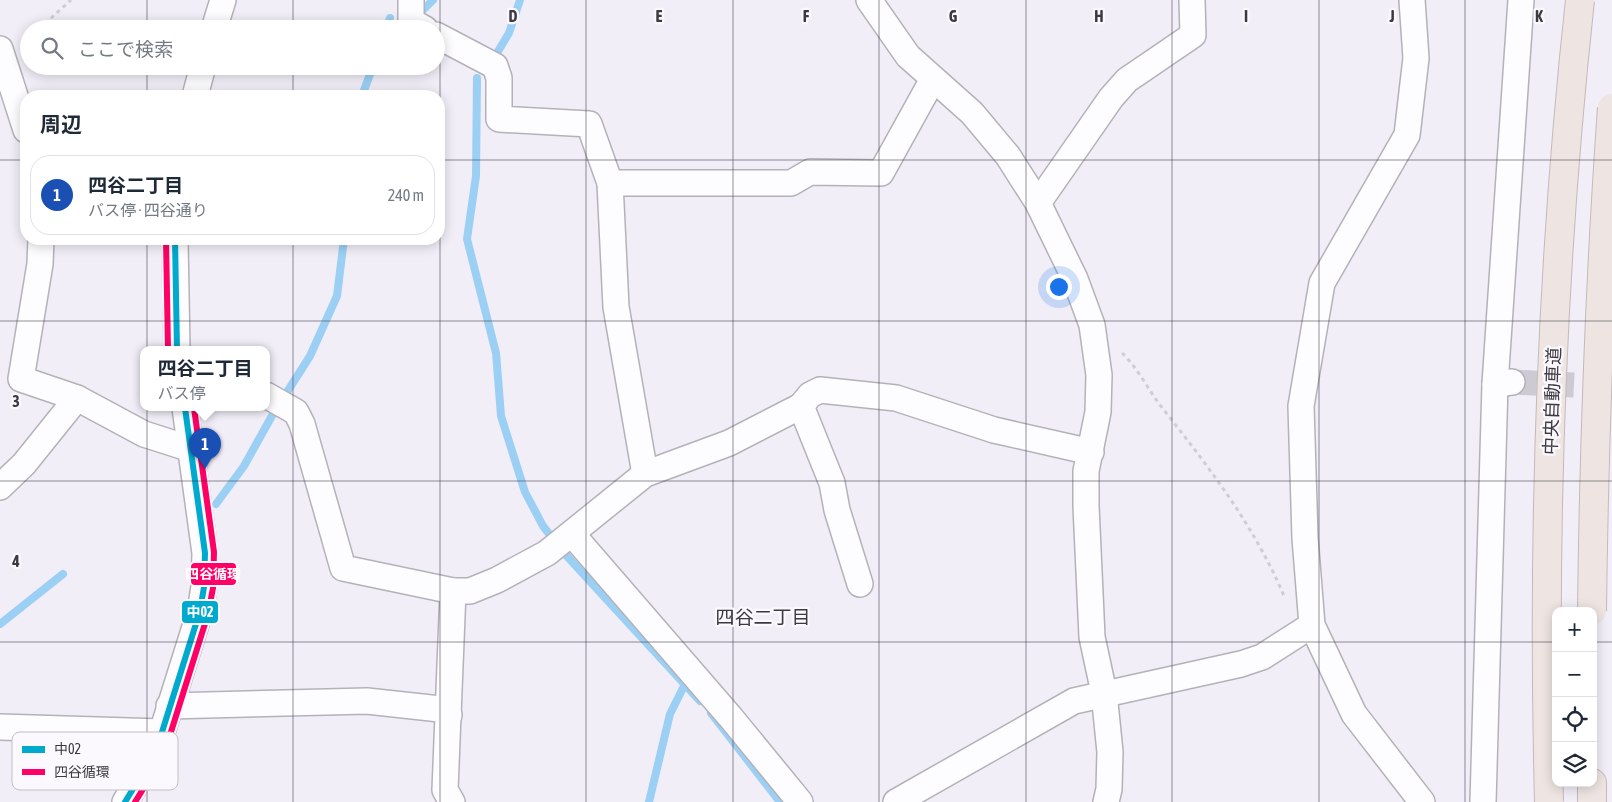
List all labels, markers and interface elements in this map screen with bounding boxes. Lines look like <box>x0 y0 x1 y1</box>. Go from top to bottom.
text: D <box>509 7 518 25</box>
text: E <box>656 7 663 25</box>
text: F <box>803 7 810 25</box>
text: G <box>949 7 958 25</box>
text: H <box>1094 7 1104 25</box>
text: I <box>1244 7 1248 25</box>
text: J <box>1388 7 1395 25</box>
text: K <box>1535 7 1543 25</box>
search box <box>20 20 445 75</box>
icon: search <box>38 34 66 62</box>
text: ここで検索 <box>78 38 173 60</box>
text: 周辺 <box>40 112 82 136</box>
text: 四谷二丁目 <box>88 174 183 196</box>
text: 1 <box>53 186 61 204</box>
text: 240 m <box>388 186 424 204</box>
text: バス停 · 四谷通り <box>88 201 208 219</box>
your location <box>1046 274 1072 300</box>
popup <box>140 346 270 411</box>
street label: 中央自動車道 <box>1540 347 1564 455</box>
text: 四谷二丁目 <box>157 357 253 379</box>
text: バス停 <box>157 384 206 402</box>
text: 3 <box>12 392 20 410</box>
pin: 1 <box>189 428 221 469</box>
text: 4 <box>11 552 20 570</box>
line badge: 四谷循環 <box>190 562 237 586</box>
text: 四谷循環 <box>185 566 241 582</box>
line badge: 中02 <box>181 600 219 624</box>
text: 中02 <box>186 604 214 620</box>
district label: 四谷二丁目 <box>715 606 811 628</box>
map controls <box>1552 607 1597 787</box>
button: + <box>1552 607 1597 652</box>
button: − <box>1552 652 1597 697</box>
button: locate <box>1552 697 1597 742</box>
legend <box>12 732 178 790</box>
text: 中02 <box>54 741 81 757</box>
button: layers <box>1552 742 1597 787</box>
text: 四谷循環 <box>54 764 110 780</box>

